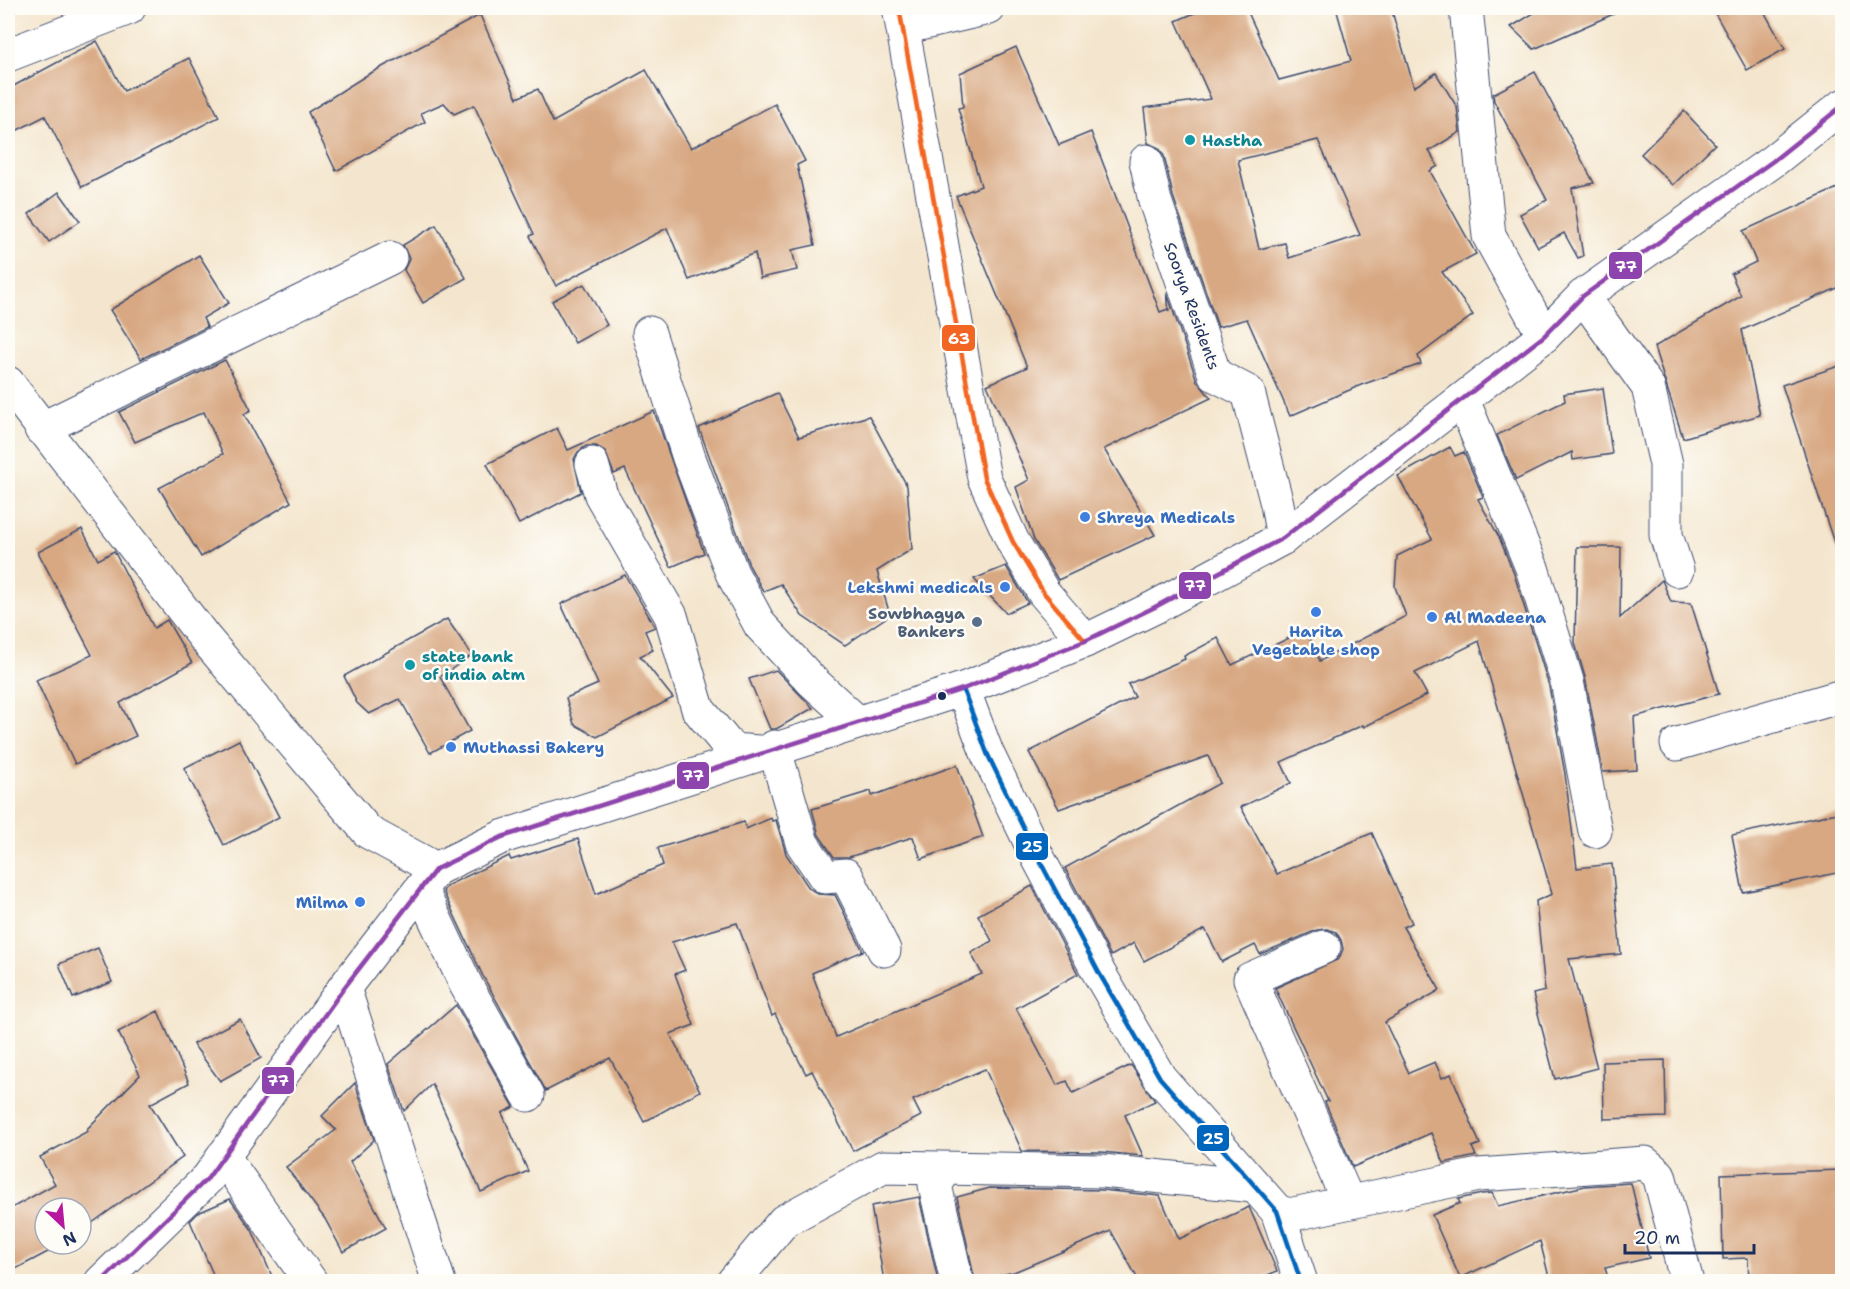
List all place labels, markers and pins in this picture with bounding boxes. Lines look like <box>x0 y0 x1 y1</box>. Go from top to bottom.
place label: Hastha <box>1202 130 1262 151</box>
marker: Hastha <box>1183 133 1197 147</box>
place label: Shreya Medicals <box>1097 507 1235 528</box>
marker: Shreya Medicals <box>1078 510 1092 524</box>
place label: Lekshmi medicals <box>848 577 993 598</box>
marker: Lekshmi medicals <box>998 580 1012 594</box>
place label: Sowbhagya Bankers <box>868 603 965 642</box>
marker: Harita Vegetable shop <box>1309 605 1323 619</box>
place label: Al Madeena <box>1444 607 1546 628</box>
marker: Al Madeena <box>1425 610 1439 624</box>
marker: Sowbhagya Bankers <box>970 615 984 629</box>
place label: Harita Vegetable shop <box>1252 621 1380 660</box>
place label: state bank of india atm <box>422 646 525 685</box>
marker: state bank of india atm <box>403 658 417 672</box>
unlabelled marker <box>936 690 948 702</box>
place label: Muthassi Bakery <box>463 737 604 758</box>
marker: Muthassi Bakery <box>444 740 458 754</box>
place label: Milma <box>296 892 348 913</box>
marker: Milma <box>353 895 367 909</box>

